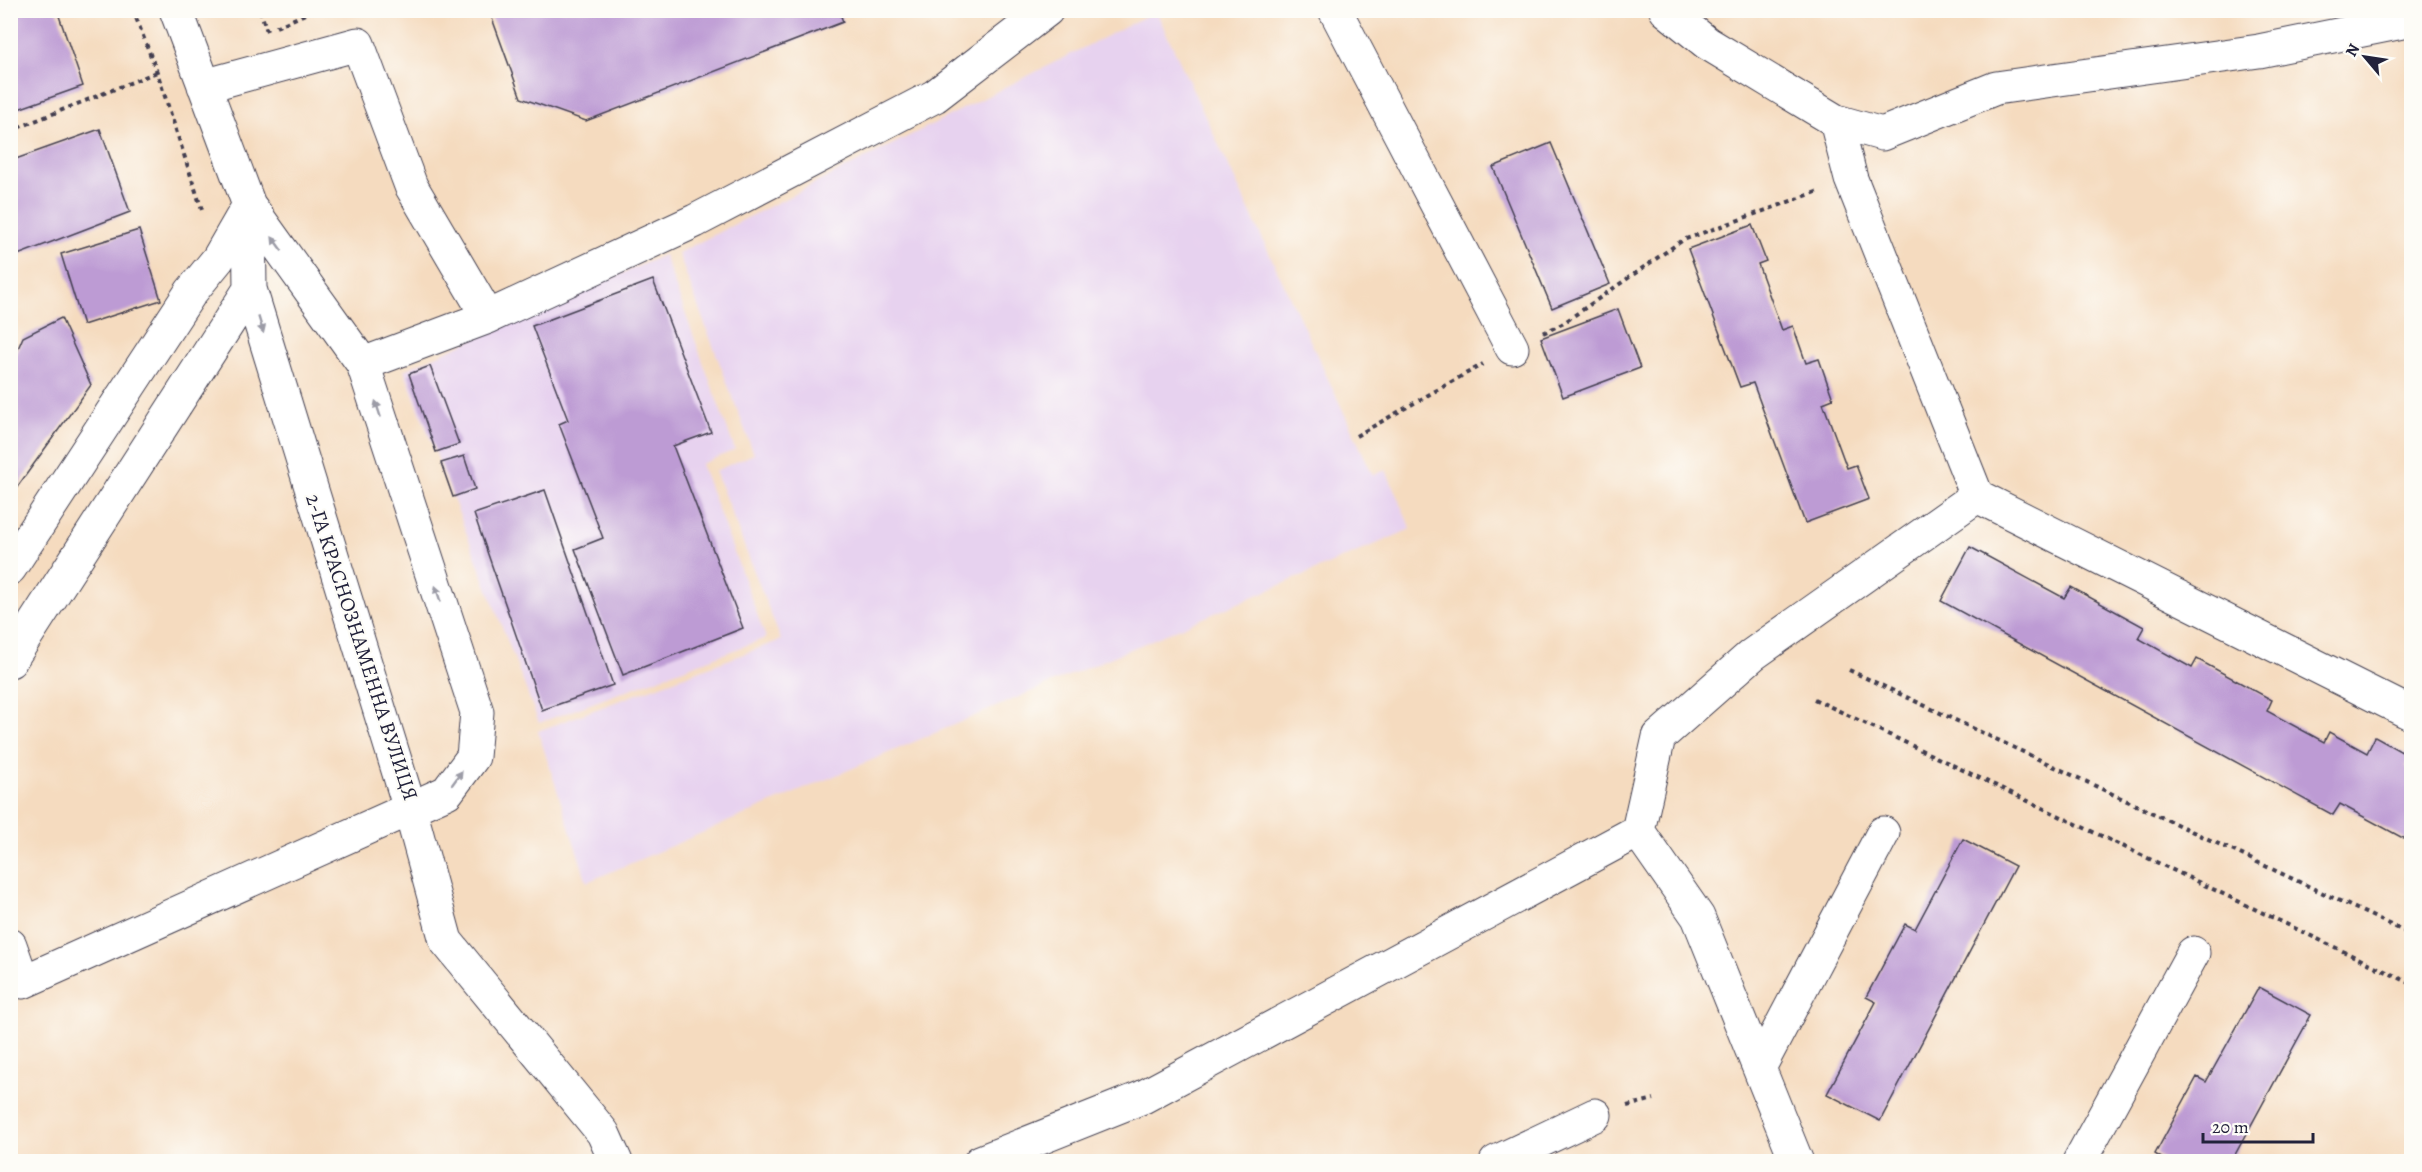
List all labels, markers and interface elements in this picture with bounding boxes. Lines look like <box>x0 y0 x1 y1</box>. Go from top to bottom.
north arrow <box>2335 27 2395 87</box>
text: N <box>2340 39 2365 61</box>
one-way arrow <box>271 236 283 252</box>
one-way arrow <box>257 316 266 334</box>
one-way arrow <box>373 400 382 418</box>
street label: 2-ГА КРАСНОЗНАМЕННА ВУЛИЦЯ <box>299 490 425 804</box>
one-way arrow <box>433 585 443 603</box>
one-way arrow <box>451 770 463 786</box>
scale bar <box>2203 1106 2312 1144</box>
text: 20 m <box>2212 1115 2249 1139</box>

